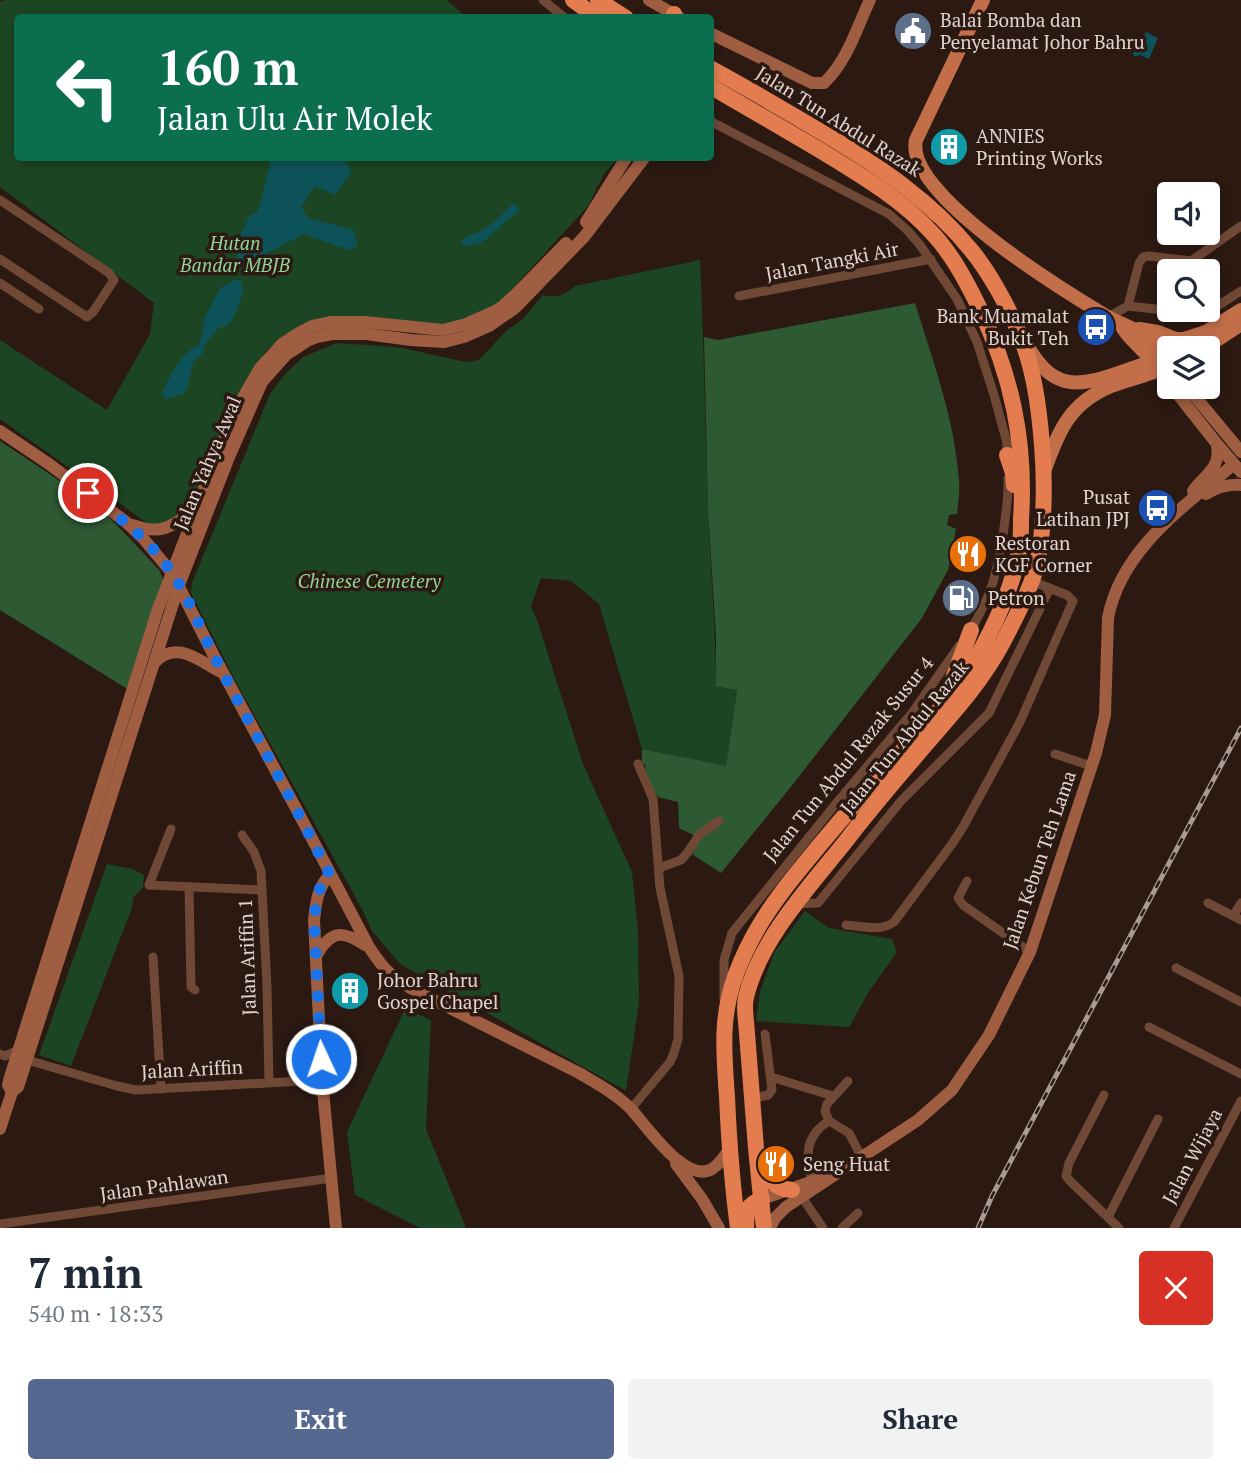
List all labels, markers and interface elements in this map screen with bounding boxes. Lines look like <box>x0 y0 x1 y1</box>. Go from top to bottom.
place label: Balai Bomba dan Penyelamat Johor Bahru <box>940 7 1145 54</box>
public building icon: Balai Bomba dan Penyelamat Johor Bahru <box>892 10 934 52</box>
text: 160 m <box>157 34 299 99</box>
icon: left <box>42 42 133 133</box>
street label: Jalan Tun Abdul Razak <box>752 60 927 182</box>
text: Jalan Ulu Air Molek <box>157 97 433 139</box>
place label: ANNIES Printing Works <box>976 123 1103 170</box>
building icon: ANNIES Printing Works <box>928 126 970 168</box>
map controls <box>1157 182 1220 399</box>
button: sound <box>1157 182 1220 245</box>
park label: Hutan Bandar MBJB <box>179 230 290 277</box>
street label: Jalan Tangki Air <box>763 235 901 286</box>
button: search <box>1157 259 1220 322</box>
place label: Bank Muamalat Bukit Teh <box>937 303 1069 350</box>
bus stop icon: Bank Muamalat Bukit Teh <box>1075 306 1117 348</box>
button: layers <box>1157 336 1220 399</box>
street label: Jalan Yahya Awal <box>167 392 246 534</box>
pin <box>58 463 118 523</box>
icon: arrive <box>69 474 107 512</box>
place label: Pusat Latihan JPJ <box>1036 484 1130 531</box>
bus stop icon: Pusat Latihan JPJ <box>1136 487 1178 529</box>
place label: Restoran KGF Corner <box>995 530 1093 577</box>
restaurant icon: Restoran KGF Corner <box>947 533 989 575</box>
park label: Chinese Cemetery <box>297 568 442 593</box>
fuel station icon: Petron <box>940 577 982 619</box>
place label: Petron <box>988 585 1044 610</box>
street label: Jalan Tun Abdul Razak Susur 4 <box>757 650 939 867</box>
street label: Jalan Tun Abdul Razak <box>834 655 973 819</box>
street label: Jalan Kebun Teh Lama <box>996 767 1081 952</box>
street label: Jalan Ariffin 1 <box>232 898 261 1016</box>
place label: Johor Bahru Gospel Chapel <box>377 967 498 1014</box>
building icon: Johor Bahru Gospel Chapel <box>329 970 371 1012</box>
position arrow <box>284 1022 358 1096</box>
street label: Jalan Ariffin <box>140 1053 244 1084</box>
street label: Jalan Wijaya <box>1156 1103 1227 1208</box>
restaurant icon: Seng Huat <box>755 1143 797 1185</box>
place label: Seng Huat <box>803 1151 890 1176</box>
street label: Jalan Pahlawan <box>98 1163 230 1206</box>
text: 7 min <box>28 1244 143 1300</box>
button: close <box>1139 1251 1213 1325</box>
text: 540 m · 18:33 <box>28 1298 163 1329</box>
button: Exit <box>28 1379 614 1459</box>
button: Share <box>628 1379 1213 1459</box>

